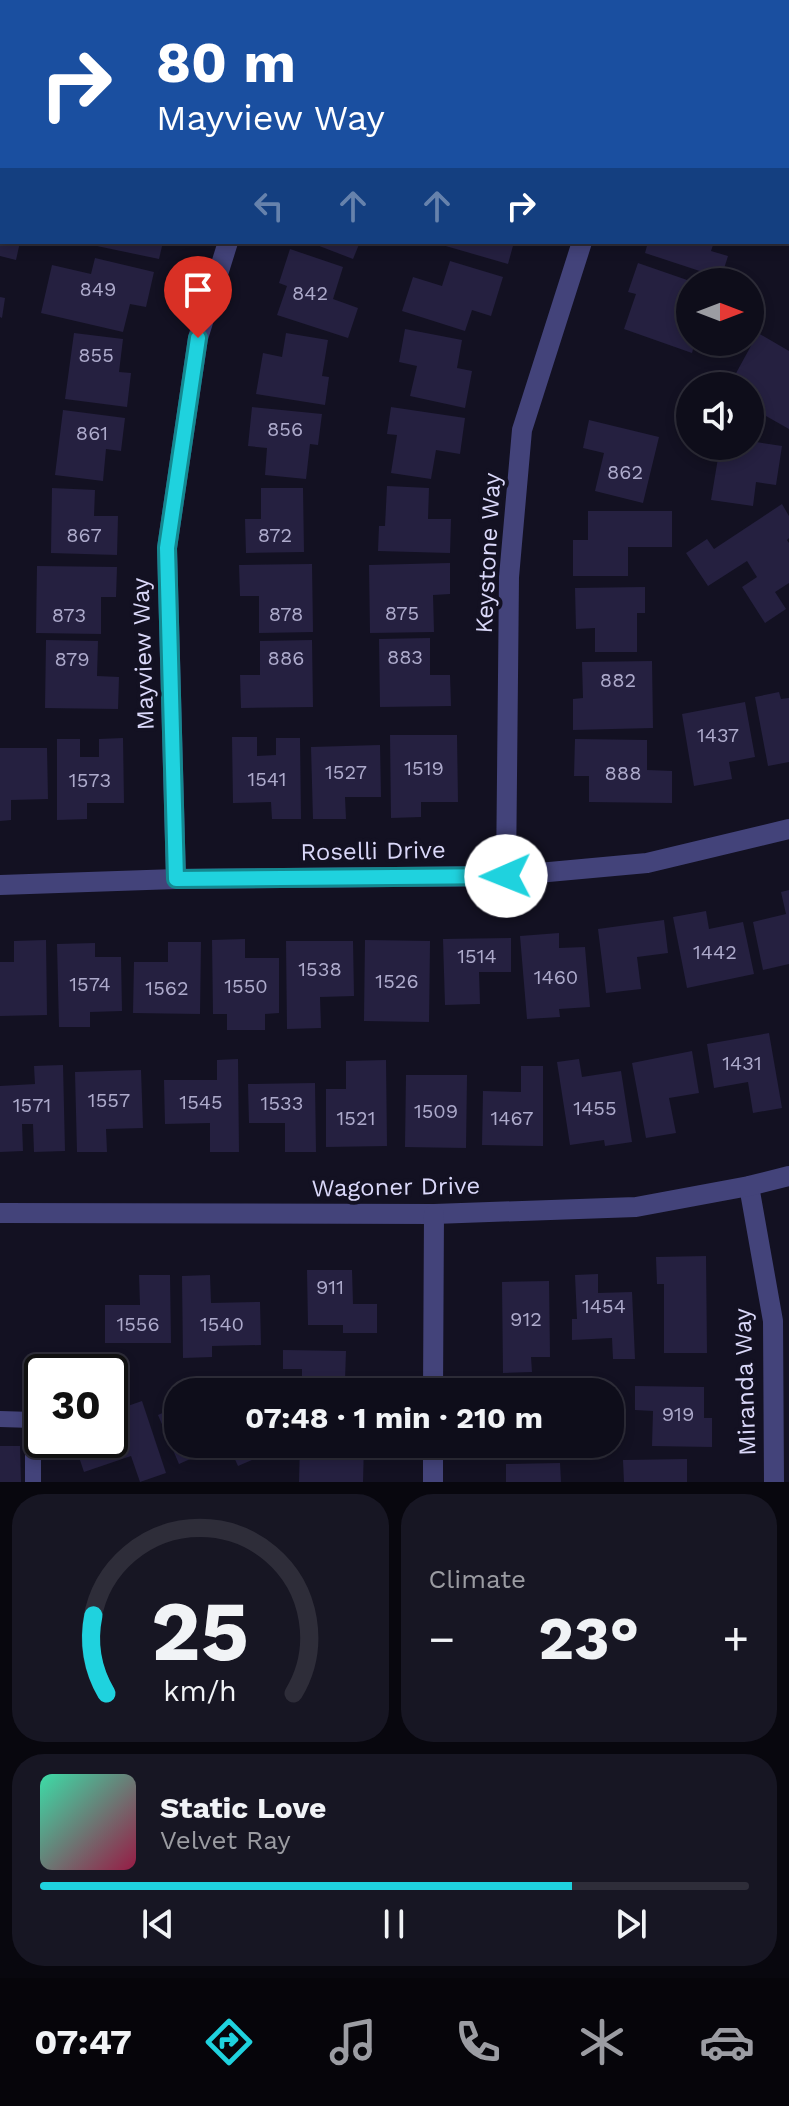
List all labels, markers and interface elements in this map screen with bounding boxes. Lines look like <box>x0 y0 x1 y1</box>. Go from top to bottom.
text: 80 m <box>156 30 296 96</box>
icon: right <box>24 32 128 136</box>
text: Mayview Way <box>156 97 385 139</box>
icon: left <box>247 184 291 228</box>
icon: ahead <box>331 184 375 228</box>
icon: ahead <box>415 184 459 228</box>
icon: right <box>499 184 543 228</box>
pin <box>164 256 232 338</box>
icon: arrive <box>176 268 220 312</box>
north arrow <box>676 268 764 356</box>
map controls <box>676 268 764 460</box>
house number: 849 <box>80 277 116 301</box>
house number: 842 <box>292 281 328 305</box>
house number: 855 <box>78 343 114 367</box>
button: sound <box>676 372 764 460</box>
house number: 856 <box>267 417 303 441</box>
house number: 861 <box>76 421 108 445</box>
house number: 862 <box>607 460 643 484</box>
street label: Keystone Way <box>470 471 506 634</box>
house number: 867 <box>66 523 102 547</box>
house number: 872 <box>258 523 292 547</box>
street label: Mayview Way <box>126 577 160 731</box>
house number: 875 <box>385 601 419 625</box>
house number: 878 <box>269 602 303 626</box>
house number: 873 <box>52 603 86 627</box>
house number: 883 <box>387 645 423 669</box>
house number: 886 <box>268 646 304 670</box>
house number: 879 <box>54 647 90 671</box>
house number: 882 <box>600 668 636 692</box>
house number: 1437 <box>697 723 739 747</box>
house number: 1519 <box>404 756 444 780</box>
house number: 1527 <box>325 760 367 784</box>
house number: 888 <box>605 761 641 785</box>
house number: 1541 <box>247 767 287 791</box>
house number: 1573 <box>69 768 111 792</box>
position arrow <box>464 834 548 918</box>
street label: Roselli Drive <box>300 836 446 866</box>
house number: 1442 <box>693 940 737 964</box>
house number: 1514 <box>457 944 497 968</box>
house number: 1538 <box>298 957 342 981</box>
house number: 1460 <box>534 965 578 989</box>
house number: 1526 <box>375 969 419 993</box>
house number: 1574 <box>69 972 111 996</box>
house number: 1550 <box>224 974 268 998</box>
house number: 1562 <box>145 976 189 1000</box>
house number: 1431 <box>722 1051 762 1075</box>
house number: 1557 <box>88 1088 130 1112</box>
house number: 1545 <box>179 1090 223 1114</box>
house number: 1533 <box>261 1091 303 1115</box>
house number: 1571 <box>13 1093 51 1117</box>
house number: 1455 <box>573 1096 617 1120</box>
house number: 1509 <box>414 1099 458 1123</box>
house number: 1521 <box>337 1106 375 1130</box>
house number: 1467 <box>490 1106 534 1130</box>
street label: Wagoner Drive <box>311 1172 481 1202</box>
house number: 911 <box>316 1275 344 1299</box>
house number: 1454 <box>582 1294 626 1318</box>
house number: 912 <box>510 1307 542 1331</box>
street label: Miranda Way <box>728 1307 762 1456</box>
house number: 1556 <box>116 1312 160 1336</box>
house number: 1540 <box>200 1312 244 1336</box>
speed limit sign: 30 <box>24 1354 128 1458</box>
text: 07:48 · 1 min · 210 m <box>245 1400 543 1435</box>
house number: 919 <box>662 1402 694 1426</box>
text: Climate <box>429 1564 526 1594</box>
text: 25 <box>151 1583 249 1680</box>
text: 23° <box>538 1603 639 1674</box>
text: − <box>429 1613 455 1665</box>
text: + <box>722 1613 749 1665</box>
text: km/h <box>163 1674 237 1708</box>
text: Static Love <box>160 1790 326 1825</box>
text: Velvet Ray <box>160 1825 291 1855</box>
icon: previous <box>136 1902 180 1946</box>
icon: pause <box>372 1902 416 1946</box>
icon: next <box>609 1902 653 1946</box>
icon: directions <box>201 2014 257 2070</box>
icon: music <box>325 2014 381 2070</box>
icon: phone <box>450 2014 506 2070</box>
icon: climate <box>574 2014 630 2070</box>
icon: car <box>699 2014 755 2070</box>
text: 07:47 <box>34 2021 132 2063</box>

